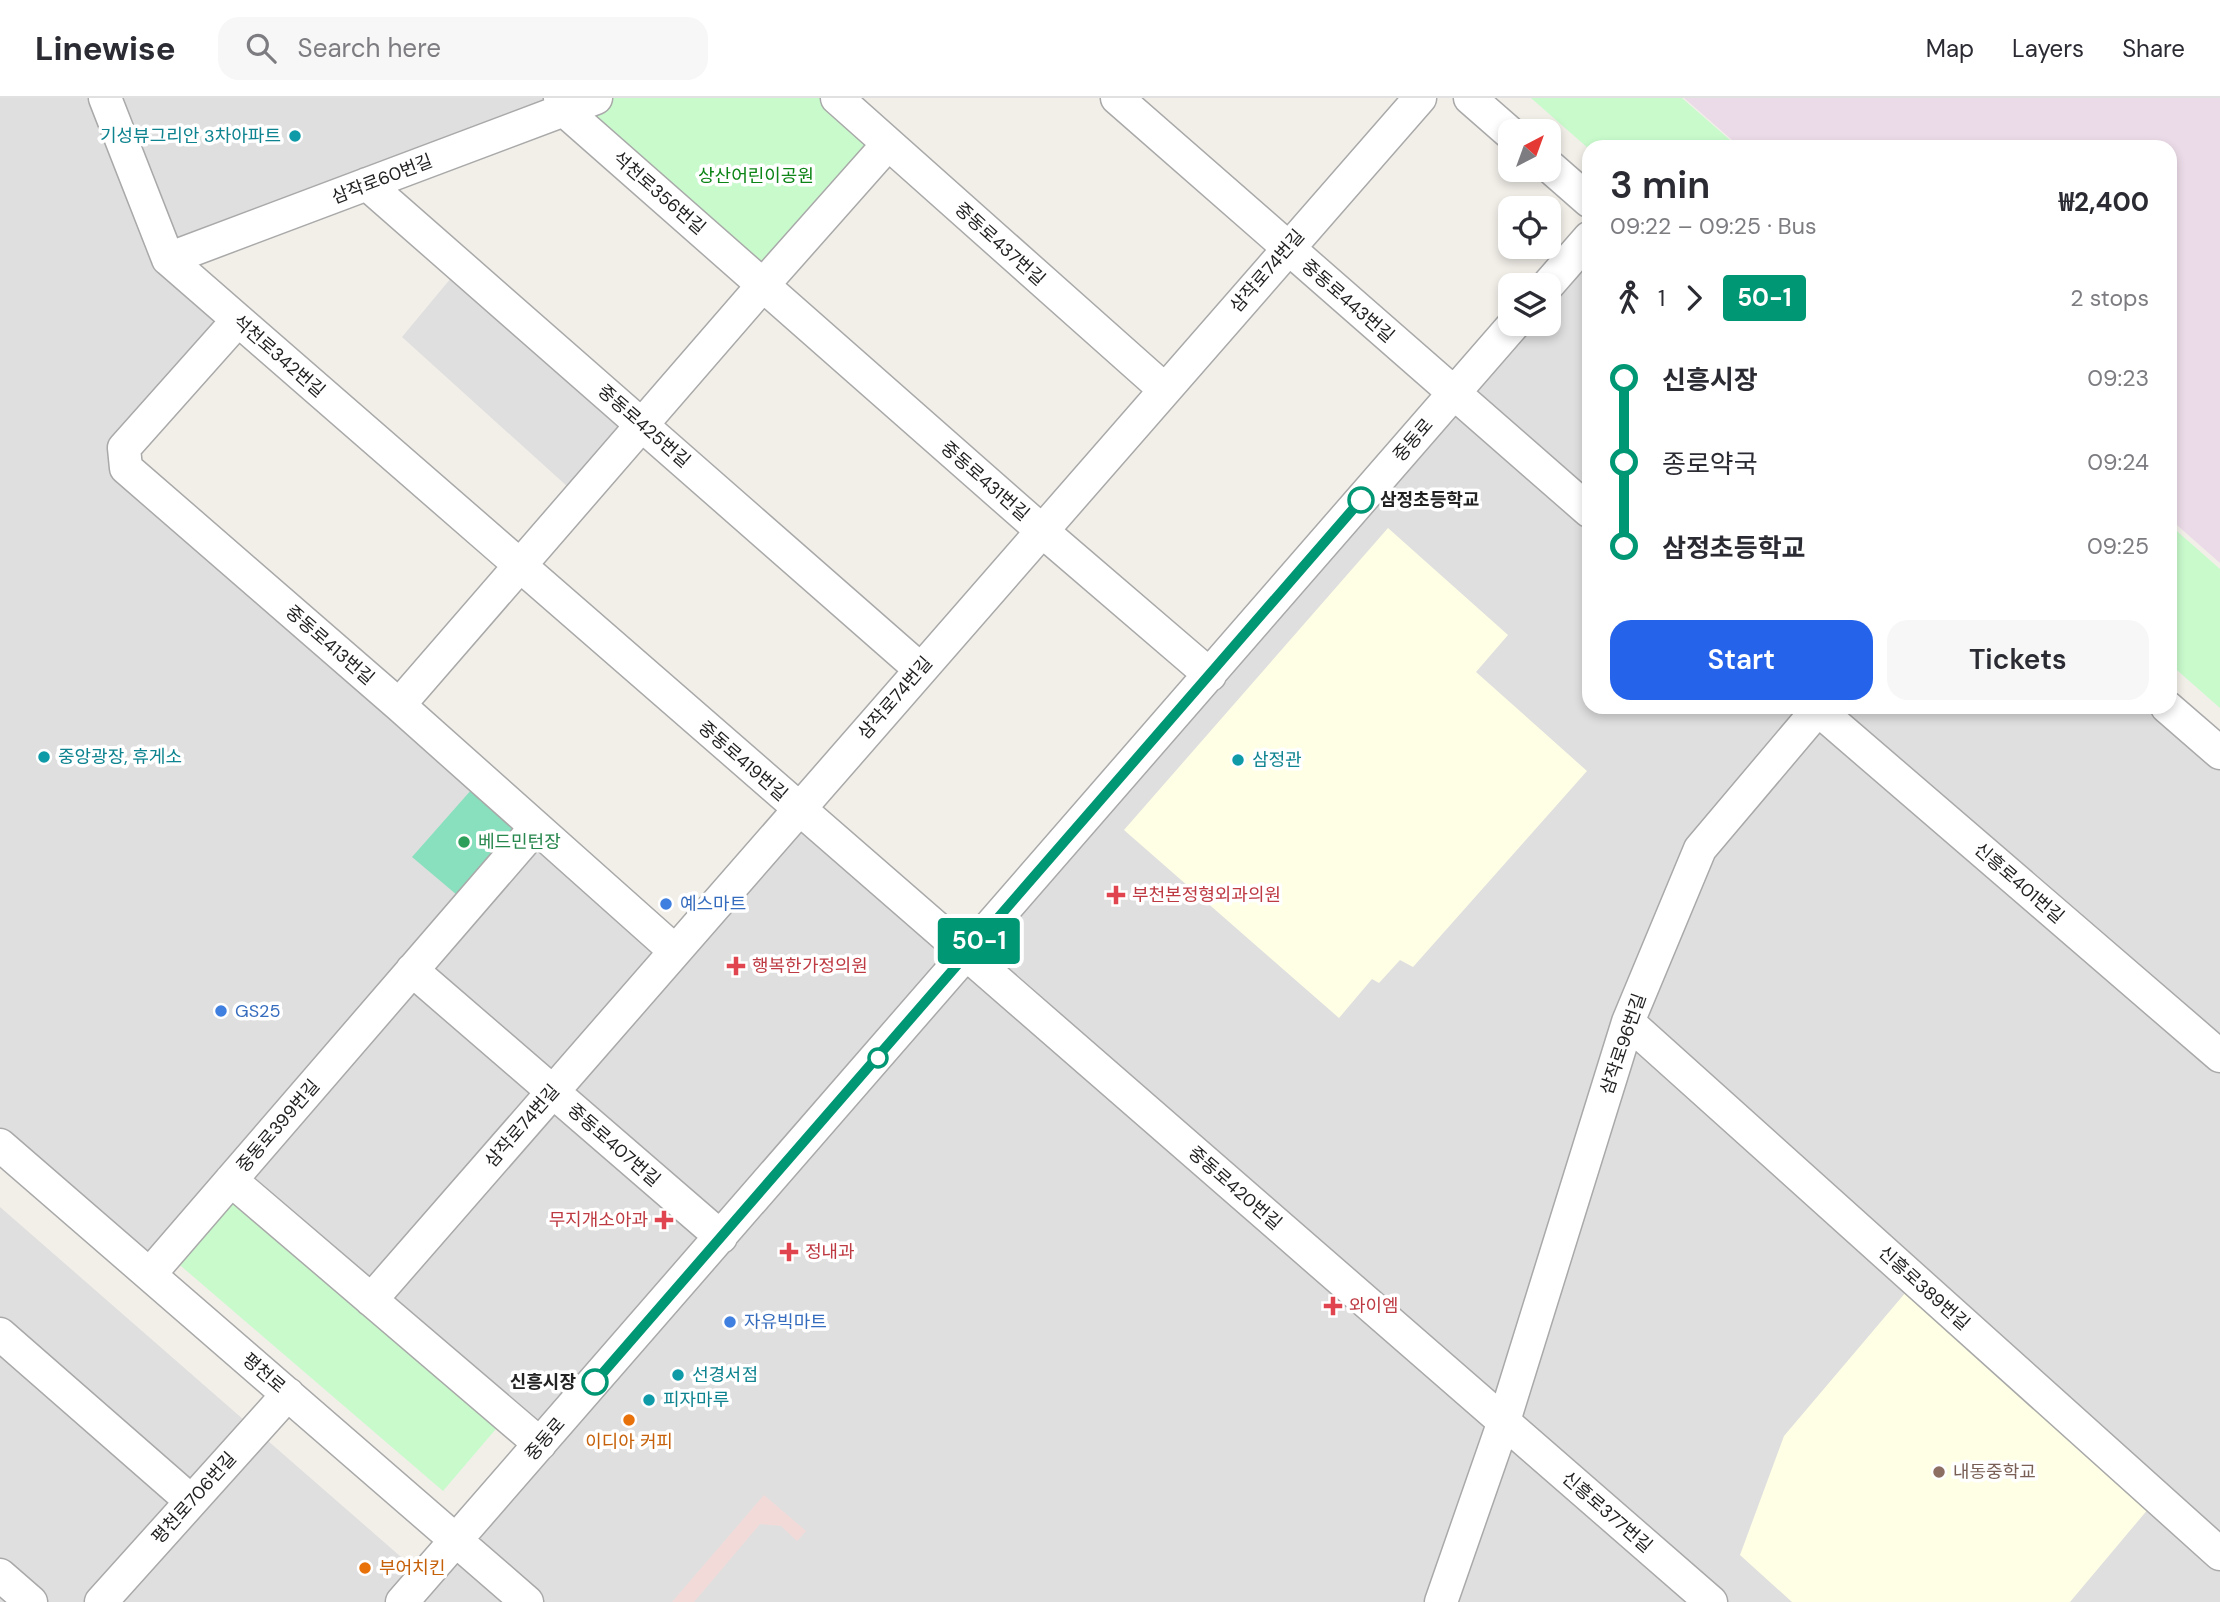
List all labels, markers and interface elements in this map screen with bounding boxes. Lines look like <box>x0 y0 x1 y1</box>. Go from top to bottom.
search box <box>218 17 708 80</box>
text: Linewise <box>35 27 176 70</box>
icon: search <box>242 29 280 67</box>
text: Search here <box>298 31 441 65</box>
text: Map <box>1926 33 1974 64</box>
text: Layers <box>2012 33 2084 64</box>
text: Share <box>2122 33 2185 64</box>
north arrow <box>1498 119 1561 182</box>
map controls <box>1498 119 1561 336</box>
place label: 기성뷰그리안 3차아파트 <box>100 124 281 148</box>
marker: 기성뷰그리안 3차아파트 <box>287 128 303 144</box>
street label: 석천로356번길 <box>607 146 711 240</box>
street label: 삼작로60번길 <box>328 149 436 209</box>
text: 3 min <box>1610 160 1710 210</box>
park label: 상산어린이공원 <box>698 164 814 188</box>
text: ₩2,400 <box>2059 185 2149 219</box>
button: locate <box>1498 196 1561 259</box>
street label: 중동로437번길 <box>950 197 1050 291</box>
text: 09:22 – 09:25 · Bus <box>1610 211 1816 241</box>
street label: 삼작로74번길 <box>1224 225 1310 317</box>
street label: 중동로443번길 <box>1297 254 1399 348</box>
button: layers <box>1498 273 1561 336</box>
icon: walk <box>1610 279 1648 317</box>
icon: forward <box>1675 279 1713 317</box>
text: 50-1 <box>1737 282 1792 313</box>
text: 1 <box>1658 283 1665 313</box>
text: 2 stops <box>2070 283 2149 313</box>
street label: 석천로342번길 <box>228 309 330 403</box>
text: 신흥시장 <box>1662 363 1758 397</box>
text: 09:23 <box>2087 363 2149 393</box>
street label: 중동로425번길 <box>593 379 695 473</box>
street label: 중동로 <box>1388 413 1438 467</box>
street label: 중동로431번길 <box>936 436 1034 526</box>
text: 종로약국 <box>1662 447 1758 481</box>
text: 09:24 <box>2087 447 2149 477</box>
marker: 삼정초등학교 <box>1348 487 1374 513</box>
place label: 삼정초등학교 <box>1380 488 1479 512</box>
text: 삼정초등학교 <box>1662 531 1806 565</box>
text: 09:25 <box>2087 531 2149 561</box>
street label: 중동로413번길 <box>281 600 379 690</box>
button: Start <box>1610 620 1873 700</box>
button: Tickets <box>1887 620 2149 700</box>
street label: 삼작로74번길 <box>852 652 938 744</box>
street label: 중동로419번길 <box>693 716 793 806</box>
place label: 중앙광장, 휴게소 <box>58 745 182 769</box>
place label: 삼정관 <box>1252 748 1302 772</box>
marker: 중앙광장, 휴게소 <box>36 749 52 765</box>
marker: 삼정관 <box>1230 752 1246 768</box>
place label: 베드민턴장 <box>478 830 561 854</box>
marker: 베드민턴장 <box>456 834 472 850</box>
street label: 신흥로401번길 <box>1969 837 2069 929</box>
place label: 부천본정형외과의원 <box>1132 883 1281 907</box>
marker: 부천본정형외과의원 <box>1106 885 1126 905</box>
place label: 예스마트 <box>680 892 746 916</box>
marker: 예스마트 <box>658 896 674 912</box>
line badge: 50-1 <box>930 918 1028 964</box>
text: 50-1 <box>952 925 1006 956</box>
place label: 행복한가정의원 <box>752 954 868 978</box>
marker: 행복한가정의원 <box>726 956 746 976</box>
street label: 삼작로96번길 <box>1594 990 1652 1098</box>
place label: GS25 <box>235 999 280 1023</box>
marker: GS25 <box>213 1003 229 1019</box>
unlabelled marker <box>868 1048 888 1068</box>
street label: 중동로399번길 <box>231 1075 325 1177</box>
street label: 삼작로74번길 <box>479 1080 565 1172</box>
street label: 중동로407번길 <box>563 1098 665 1192</box>
street label: 중동로420번길 <box>1183 1141 1287 1235</box>
place label: 무지개소아과 <box>549 1208 648 1232</box>
marker: 무지개소아과 <box>654 1210 674 1230</box>
place label: 정내과 <box>805 1240 855 1264</box>
street label: 신흥로389번길 <box>1873 1241 1975 1335</box>
marker: 정내과 <box>779 1242 799 1262</box>
place label: 와이엠 <box>1349 1294 1399 1318</box>
marker: 와이엠 <box>1323 1296 1343 1316</box>
place label: 자유빅마트 <box>744 1310 827 1334</box>
marker: 자유빅마트 <box>722 1314 738 1330</box>
street label: 평천로 <box>237 1348 291 1398</box>
place label: 선경서점 <box>692 1363 758 1387</box>
marker: 선경서점 <box>670 1367 686 1383</box>
marker: 신흥시장 <box>582 1369 608 1395</box>
place label: 신흥시장 <box>510 1370 576 1394</box>
place label: 피자마루 <box>663 1388 729 1412</box>
marker: 피자마루 <box>641 1392 657 1408</box>
street label: 중동로 <box>520 1412 570 1466</box>
marker: 이디아 커피 <box>621 1412 637 1428</box>
place label: 이디아 커피 <box>585 1430 673 1454</box>
street label: 평천로706번길 <box>146 1447 242 1549</box>
place label: 내동중학교 <box>1953 1460 2036 1484</box>
marker: 내동중학교 <box>1931 1464 1947 1480</box>
street label: 신흥로377번길 <box>1557 1466 1657 1558</box>
place label: 부어치킨 <box>379 1556 445 1580</box>
marker: 부어치킨 <box>357 1560 373 1576</box>

